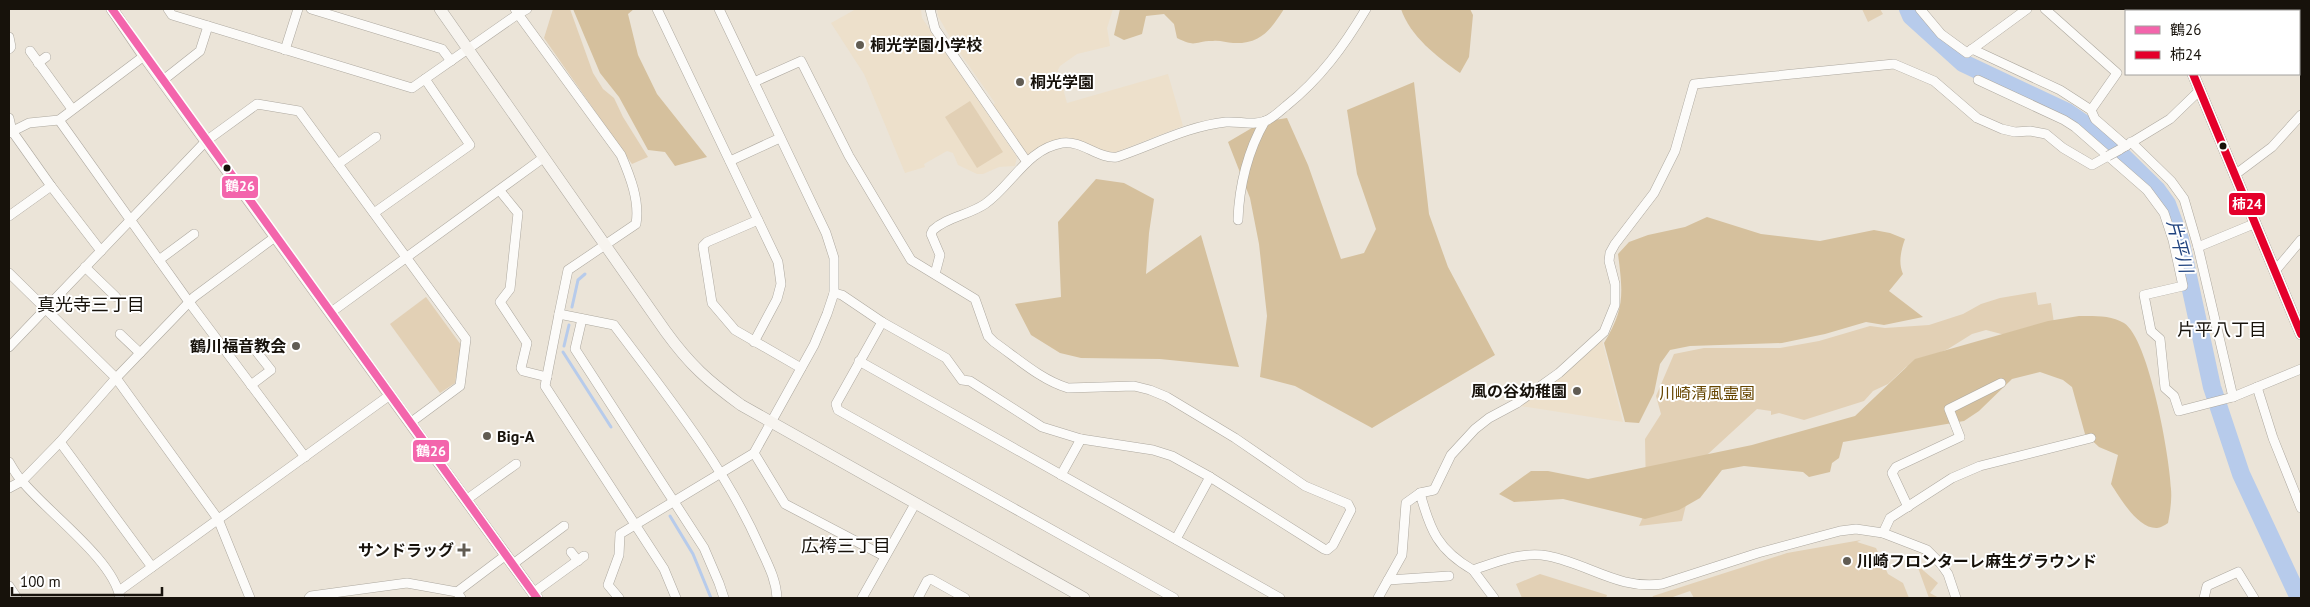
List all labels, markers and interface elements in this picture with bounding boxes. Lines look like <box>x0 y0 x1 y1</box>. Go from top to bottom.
legend <box>2125 10 2300 75</box>
text: 鶴26 <box>2170 20 2201 39</box>
place label: 桐光学園小学校 <box>870 35 982 55</box>
marker: 桐光学園小学校 <box>854 39 866 51</box>
text: 柿24 <box>2170 45 2201 64</box>
place label: 桐光学園 <box>1030 72 1094 92</box>
marker: 桐光学園 <box>1014 76 1026 88</box>
unlabelled marker <box>2218 141 2228 151</box>
unlabelled marker <box>222 163 232 173</box>
line badge: 鶴26 <box>221 175 259 199</box>
text: 鶴26 <box>225 177 255 195</box>
line badge: 柿24 <box>2228 192 2266 216</box>
text: 柿24 <box>2232 195 2262 213</box>
water label: 片平川 <box>2162 217 2199 277</box>
district label: 真光寺三丁目 <box>37 293 145 316</box>
district label: 片平八丁目 <box>2177 318 2267 341</box>
place label: 鶴川福音教会 <box>190 336 286 356</box>
marker: 鶴川福音教会 <box>290 340 302 352</box>
place label: 風の谷幼稚園 <box>1471 381 1567 401</box>
park label: 川崎清風霊園 <box>1659 383 1755 403</box>
marker: 風の谷幼稚園 <box>1571 385 1583 397</box>
place label: Big-A <box>497 426 535 446</box>
marker: Big-A <box>481 430 493 442</box>
line badge: 鶴26 <box>412 439 450 463</box>
text: 鶴26 <box>416 442 446 460</box>
district label: 広袴三丁目 <box>801 534 891 557</box>
place label: サンドラッグ <box>358 540 454 560</box>
marker: サンドラッグ <box>458 544 470 556</box>
place label: 川崎フロンターレ麻生グラウンド <box>1857 551 2097 571</box>
marker: 川崎フロンターレ麻生グラウンド <box>1841 555 1853 567</box>
scale bar <box>12 564 162 596</box>
text: 100 m <box>20 572 61 591</box>

